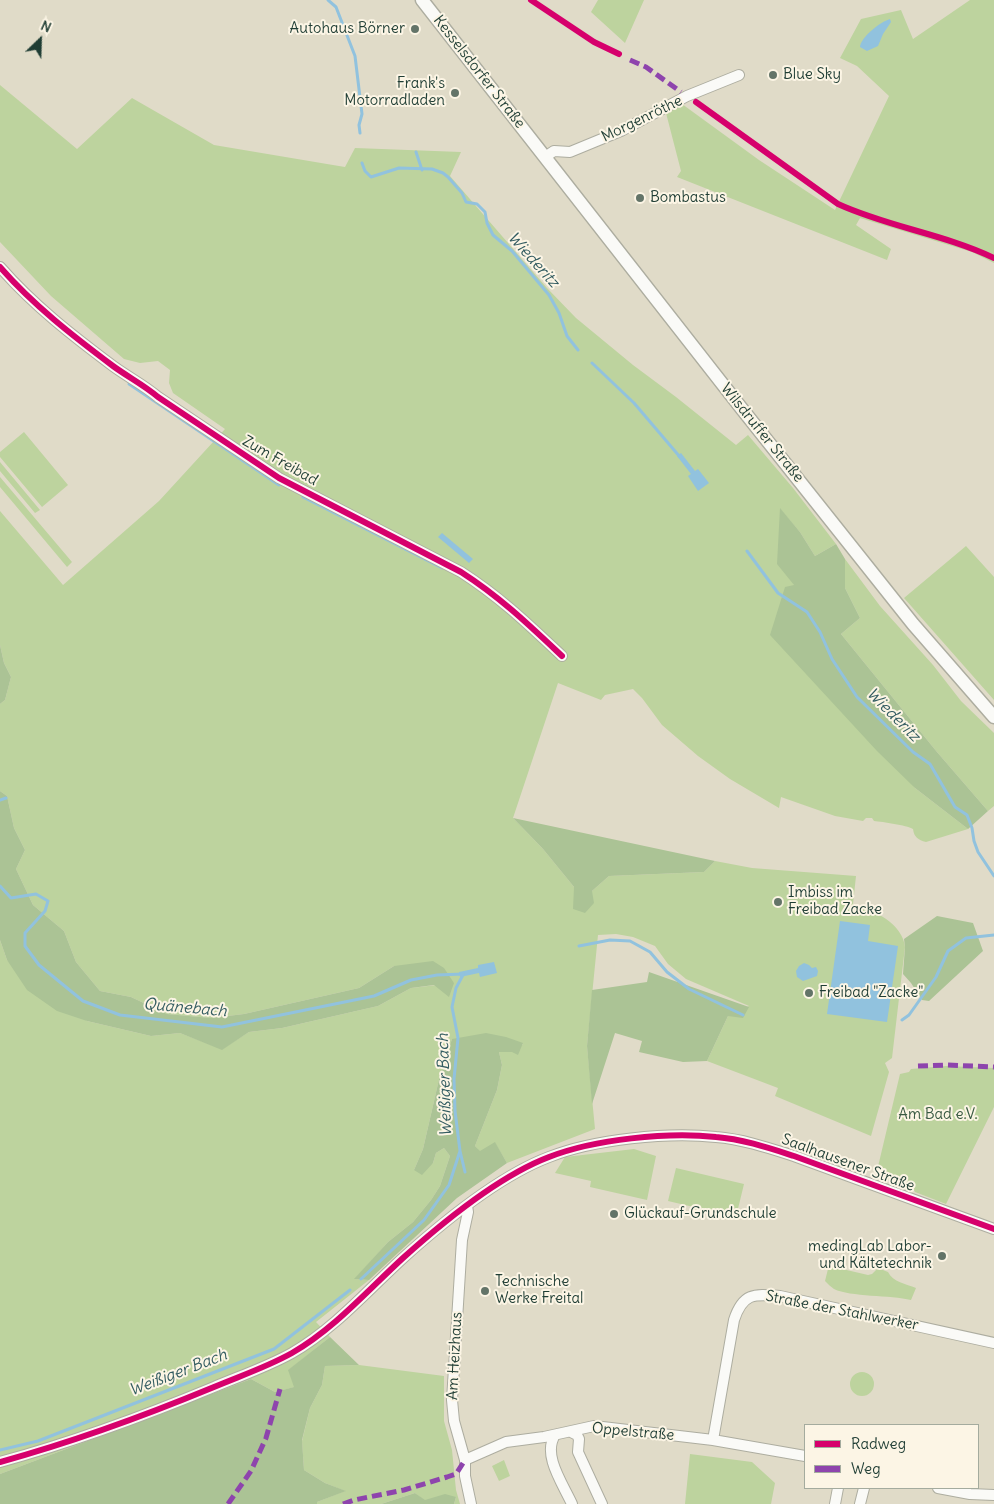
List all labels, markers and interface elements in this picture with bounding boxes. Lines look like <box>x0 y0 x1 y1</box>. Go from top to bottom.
street label: Kesselsdorfer Straße <box>429 12 529 132</box>
north arrow <box>15 15 65 65</box>
text: N <box>38 16 54 36</box>
place label: Autohaus Börner <box>290 20 405 38</box>
marker: Autohaus Börner <box>409 23 421 35</box>
place label: Blue Sky <box>783 66 841 84</box>
marker: Blue Sky <box>767 69 779 81</box>
place label: Frank's Motorradladen <box>344 75 445 110</box>
marker: Frank's Motorradladen <box>449 87 461 99</box>
street label: Morgenröthe <box>599 92 685 146</box>
place label: Bombastus <box>650 189 726 207</box>
marker: Bombastus <box>634 192 646 204</box>
water label: Wiederitz <box>503 228 563 292</box>
street label: Wilsdruffer Straße <box>717 380 807 486</box>
street label: Zum Freibad <box>239 432 321 490</box>
water label: Wiederitz <box>862 684 924 746</box>
place label: Imbiss im Freibad Zacke <box>788 884 882 919</box>
marker: Imbiss im Freibad Zacke <box>772 896 784 908</box>
place label: Freibad "Zacke" <box>819 984 923 1002</box>
marker: Freibad "Zacke" <box>803 987 815 999</box>
water label: Quänebach <box>143 995 227 1021</box>
water label: Weißiger Bach <box>434 1033 456 1137</box>
park label: Am Bad e.V. <box>898 1106 978 1124</box>
street label: Saalhausener Straße <box>779 1131 917 1195</box>
place label: Glückauf-Grundschule <box>624 1205 777 1223</box>
marker: Glückauf-Grundschule <box>608 1208 620 1220</box>
place label: medingLab Labor- und Kältetechnik <box>808 1238 932 1273</box>
marker: medingLab Labor- und Kältetechnik <box>936 1250 948 1262</box>
place label: Technische Werke Freital <box>495 1273 583 1308</box>
marker: Technische Werke Freital <box>479 1285 491 1297</box>
street label: Straße der Stahlwerker <box>764 1287 920 1335</box>
street label: Am Heizhaus <box>444 1311 466 1401</box>
water label: Weißiger Bach <box>126 1346 230 1400</box>
street label: Oppelstraße <box>591 1419 675 1445</box>
legend <box>804 1424 979 1489</box>
text: Radweg <box>851 1434 906 1453</box>
text: Weg <box>851 1459 881 1478</box>

